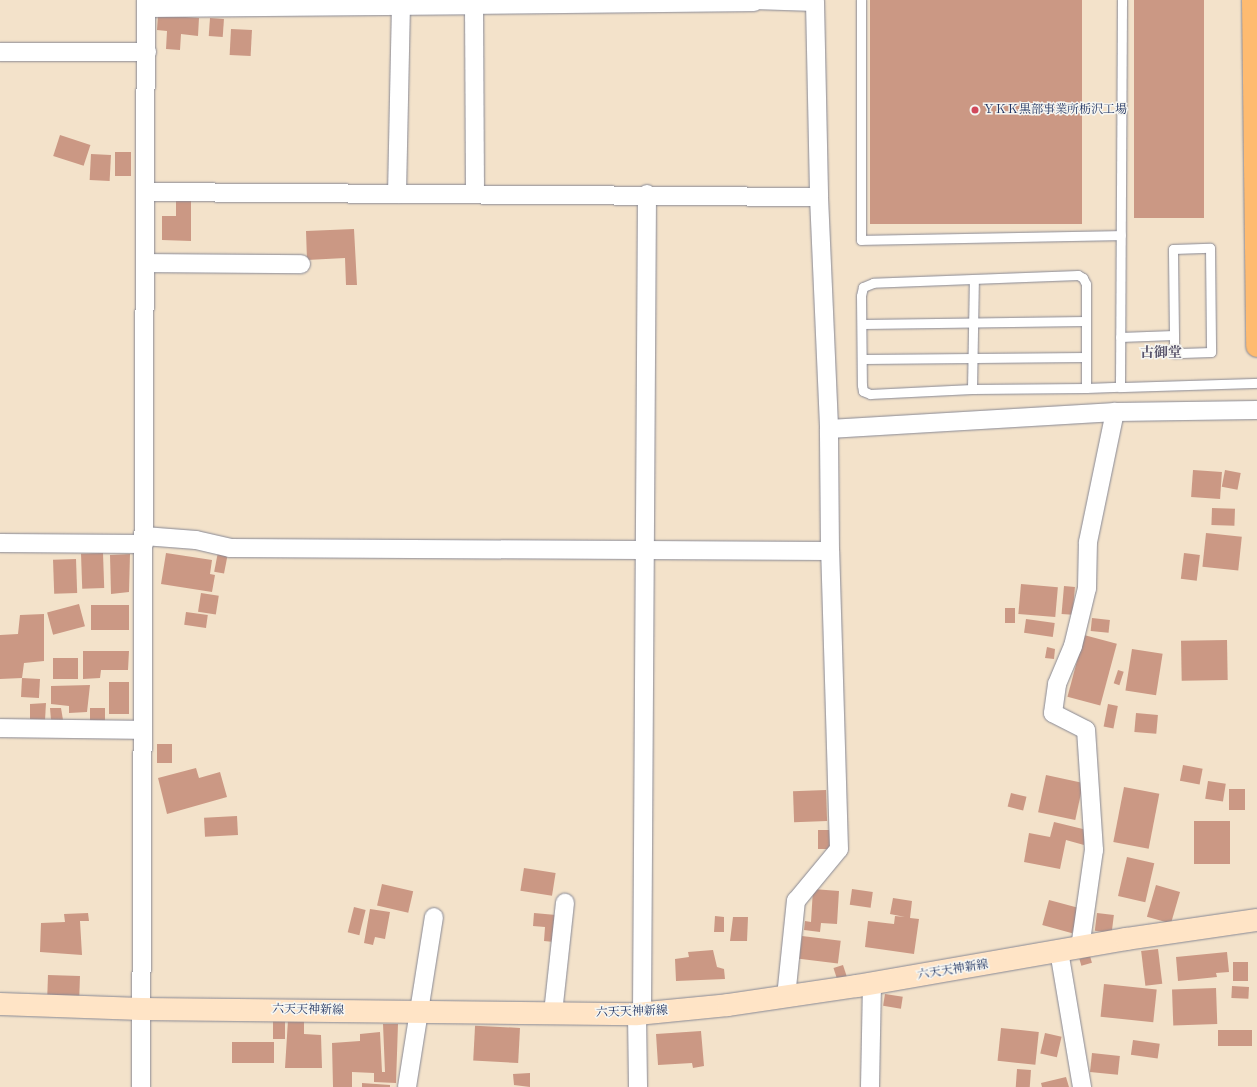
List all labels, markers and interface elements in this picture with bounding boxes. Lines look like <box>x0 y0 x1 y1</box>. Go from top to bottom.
place label: ＹＫＫ黒部事業所栃沢工場 <box>983 103 1127 117</box>
marker: ＹＫＫ黒部事業所栃沢工場 <box>970 105 980 115</box>
district label: 古御堂 <box>1140 345 1182 361</box>
street label: 六天天神新線 <box>916 957 990 983</box>
street label: 六天天神新線 <box>272 1002 344 1018</box>
street label: 六天天神新線 <box>596 1004 668 1020</box>

